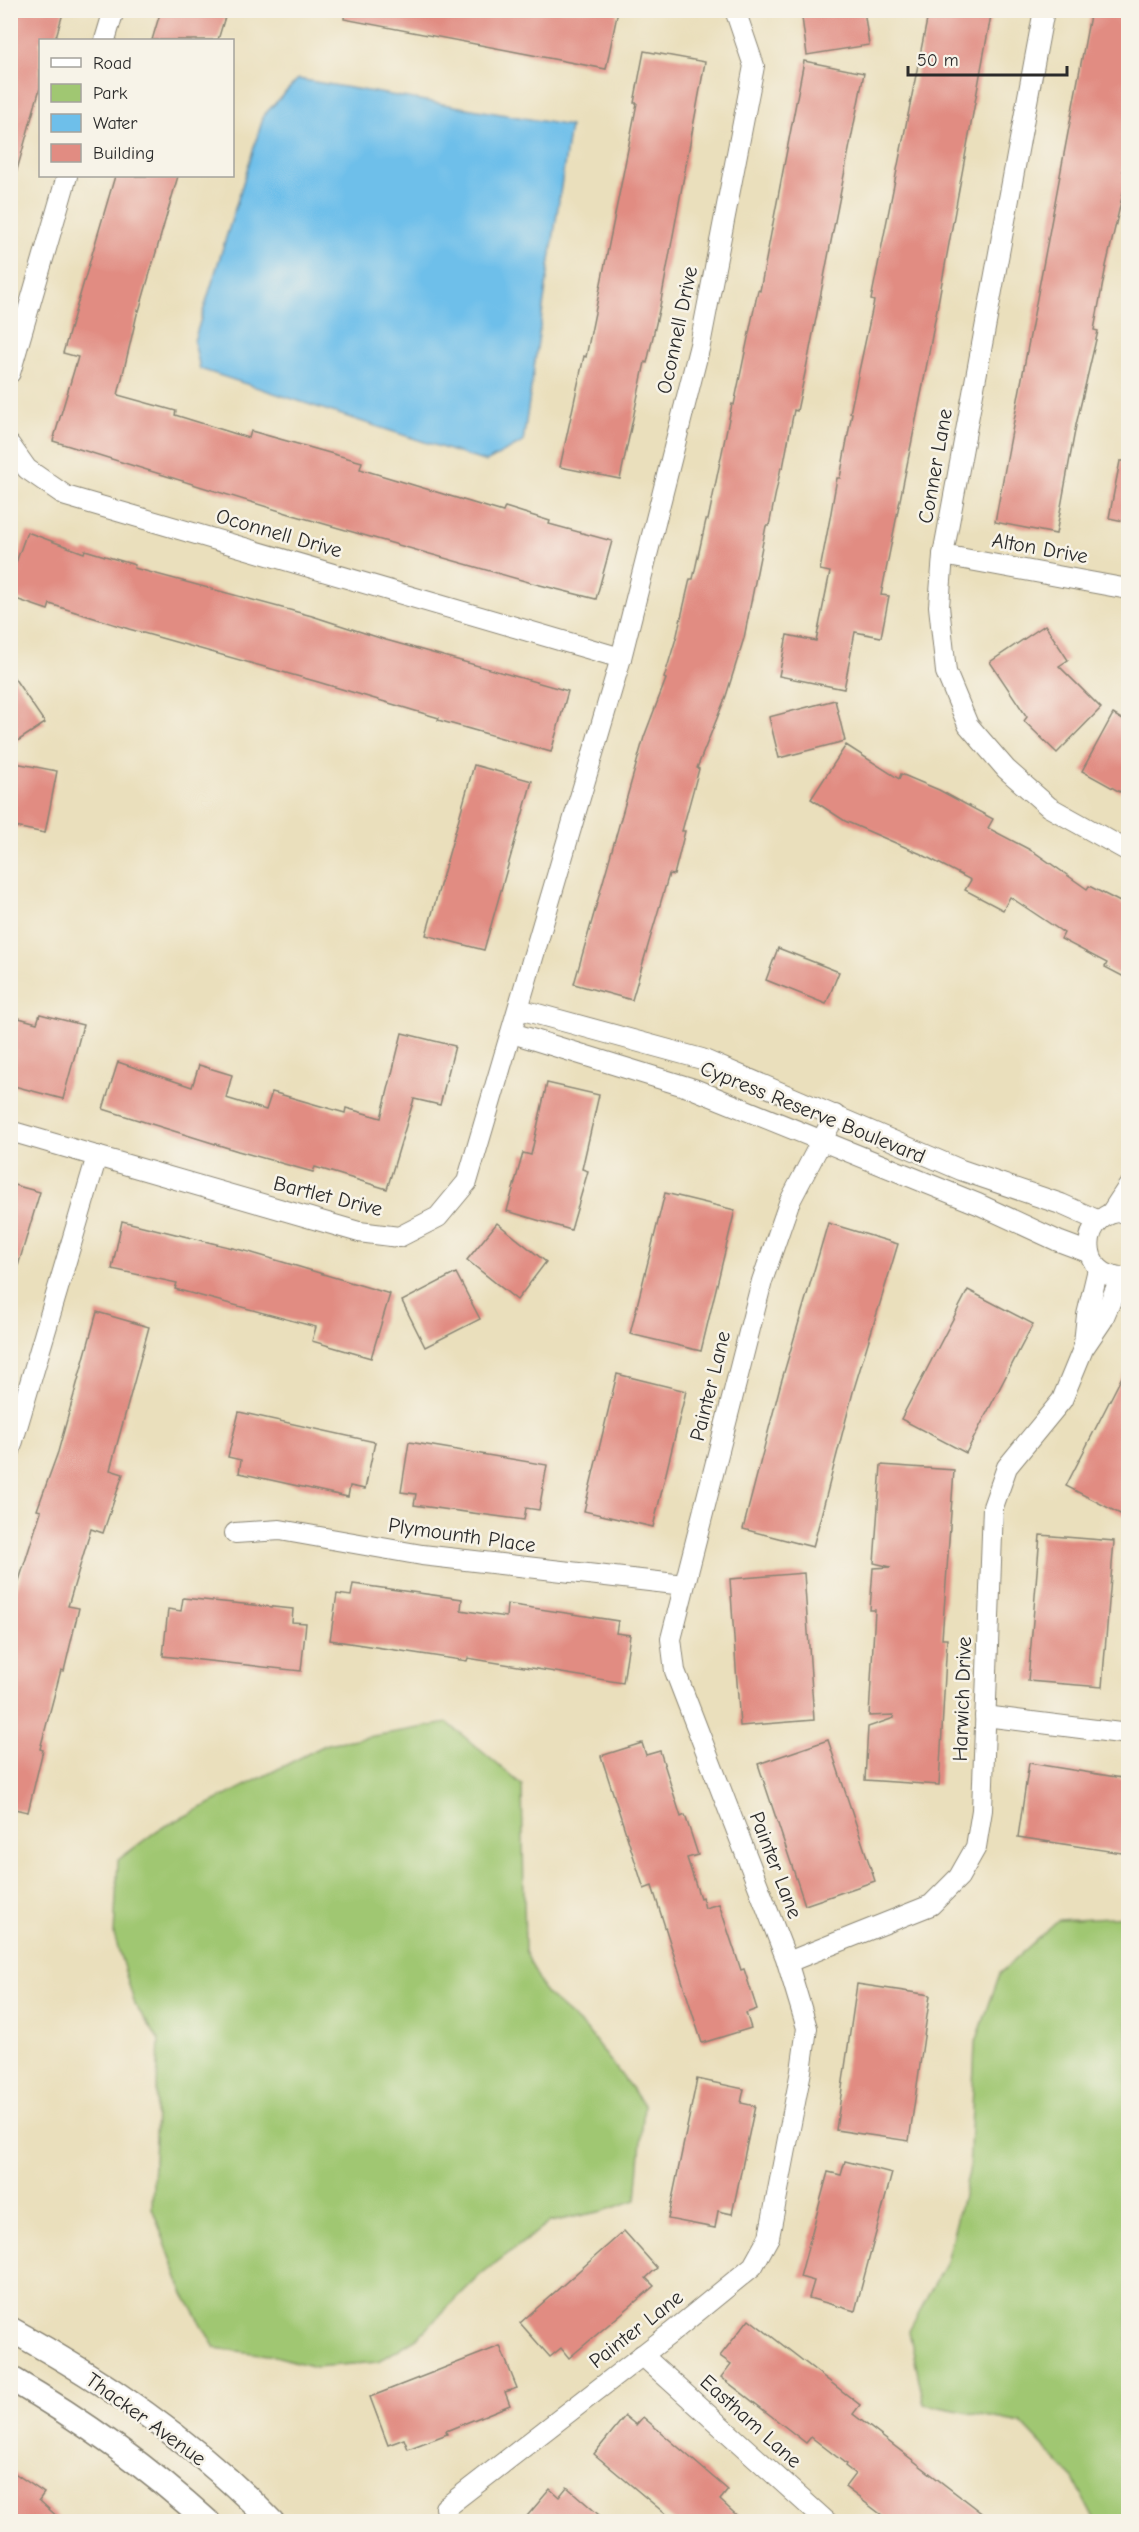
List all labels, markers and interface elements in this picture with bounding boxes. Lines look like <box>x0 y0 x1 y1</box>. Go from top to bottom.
legend <box>39 39 234 177</box>
scale bar <box>908 39 1067 77</box>
text: 50 m <box>917 50 959 71</box>
text: Road <box>93 53 132 74</box>
text: Park <box>93 83 128 104</box>
text: Water <box>93 113 138 134</box>
text: Building <box>93 143 155 164</box>
street label: Oconnell Drive <box>652 264 702 396</box>
street label: Conner Lane <box>913 407 957 525</box>
street label: Oconnell Drive <box>213 504 345 562</box>
street label: Alton Drive <box>990 528 1090 568</box>
street label: Cypress Reserve Boulevard <box>697 1056 929 1168</box>
street label: Bartlet Drive <box>271 1171 385 1221</box>
street label: Painter Lane <box>685 1329 735 1443</box>
street label: Plymounth Place <box>387 1513 537 1557</box>
street label: Harwich Drive <box>948 1636 976 1762</box>
street label: Painter Lane <box>745 1808 807 1922</box>
street label: Painter Lane <box>584 2285 688 2373</box>
street label: Thacker Avenue <box>81 2367 211 2471</box>
street label: Eastham Lane <box>695 2369 807 2473</box>

